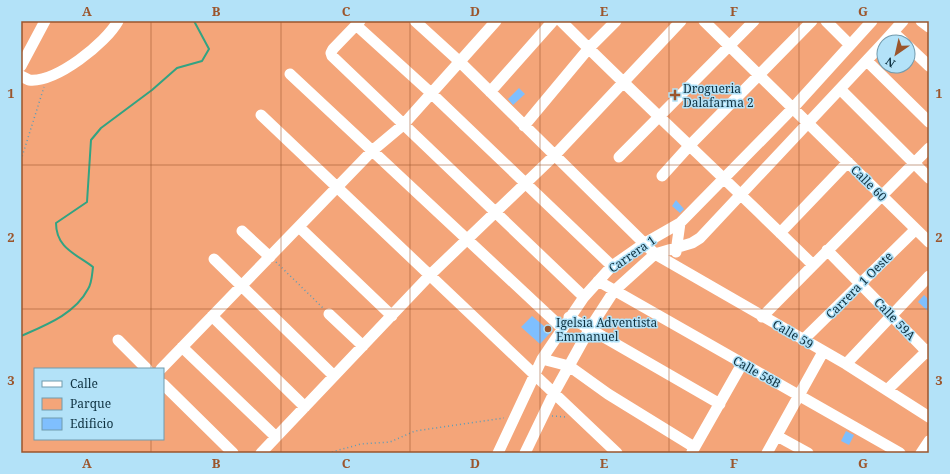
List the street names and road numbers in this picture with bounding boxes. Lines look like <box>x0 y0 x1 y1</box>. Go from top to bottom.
street label: Calle 60 <box>847 161 891 205</box>
street label: Carrera 1 <box>605 232 659 276</box>
street label: Carrera 1 Oeste <box>822 248 896 322</box>
street label: Calle 59A <box>870 294 920 344</box>
street label: Calle 59 <box>769 316 817 352</box>
street label: Calle 58B <box>730 352 784 392</box>

